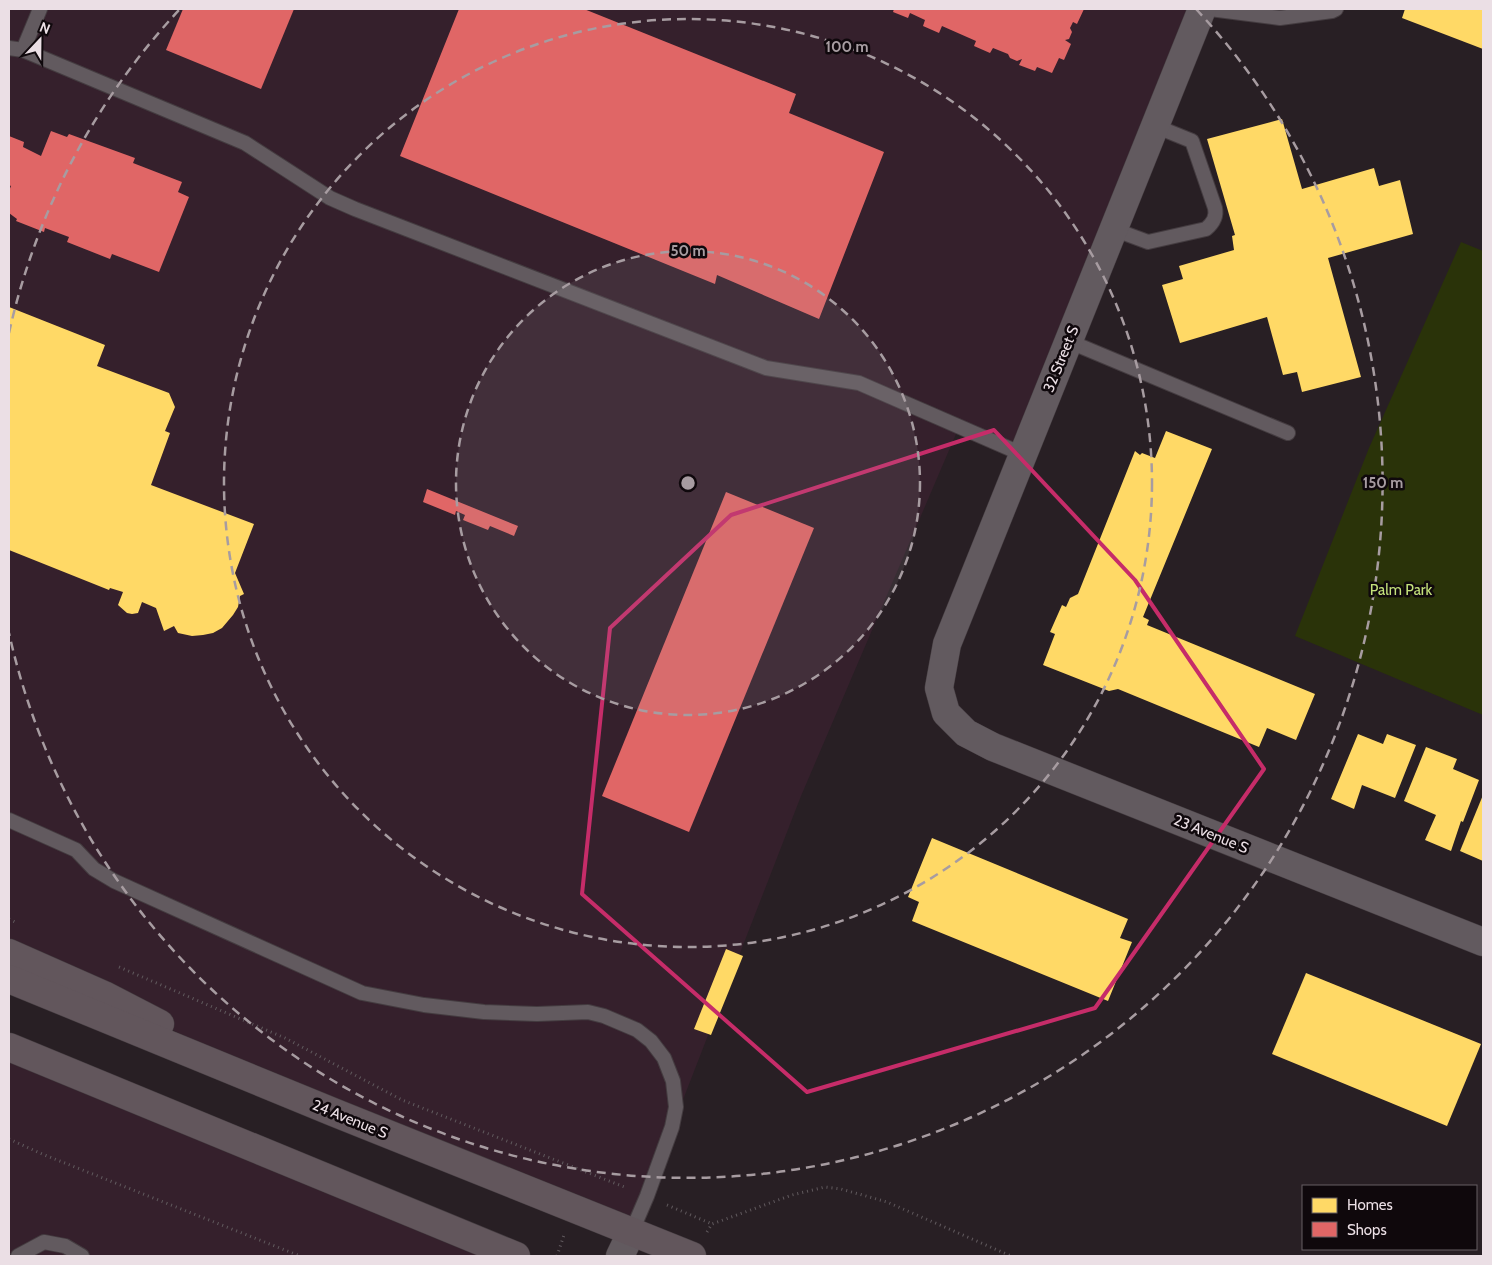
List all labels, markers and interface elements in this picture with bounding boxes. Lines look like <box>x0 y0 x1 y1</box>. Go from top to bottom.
north arrow <box>15 15 65 65</box>
text: N <box>37 18 53 38</box>
text: 100 m <box>825 38 869 56</box>
text: 50 m <box>670 242 706 260</box>
street label: 32 Street S <box>1040 323 1083 395</box>
centre of rings <box>679 474 697 492</box>
text: 150 m <box>1363 474 1403 492</box>
park label: Palm Park <box>1370 581 1433 599</box>
street label: 23 Avenue S <box>1171 811 1251 857</box>
street label: 24 Avenue S <box>310 1096 390 1142</box>
legend <box>1302 1185 1477 1250</box>
text: Homes <box>1347 1196 1393 1214</box>
text: Shops <box>1347 1221 1387 1239</box>

